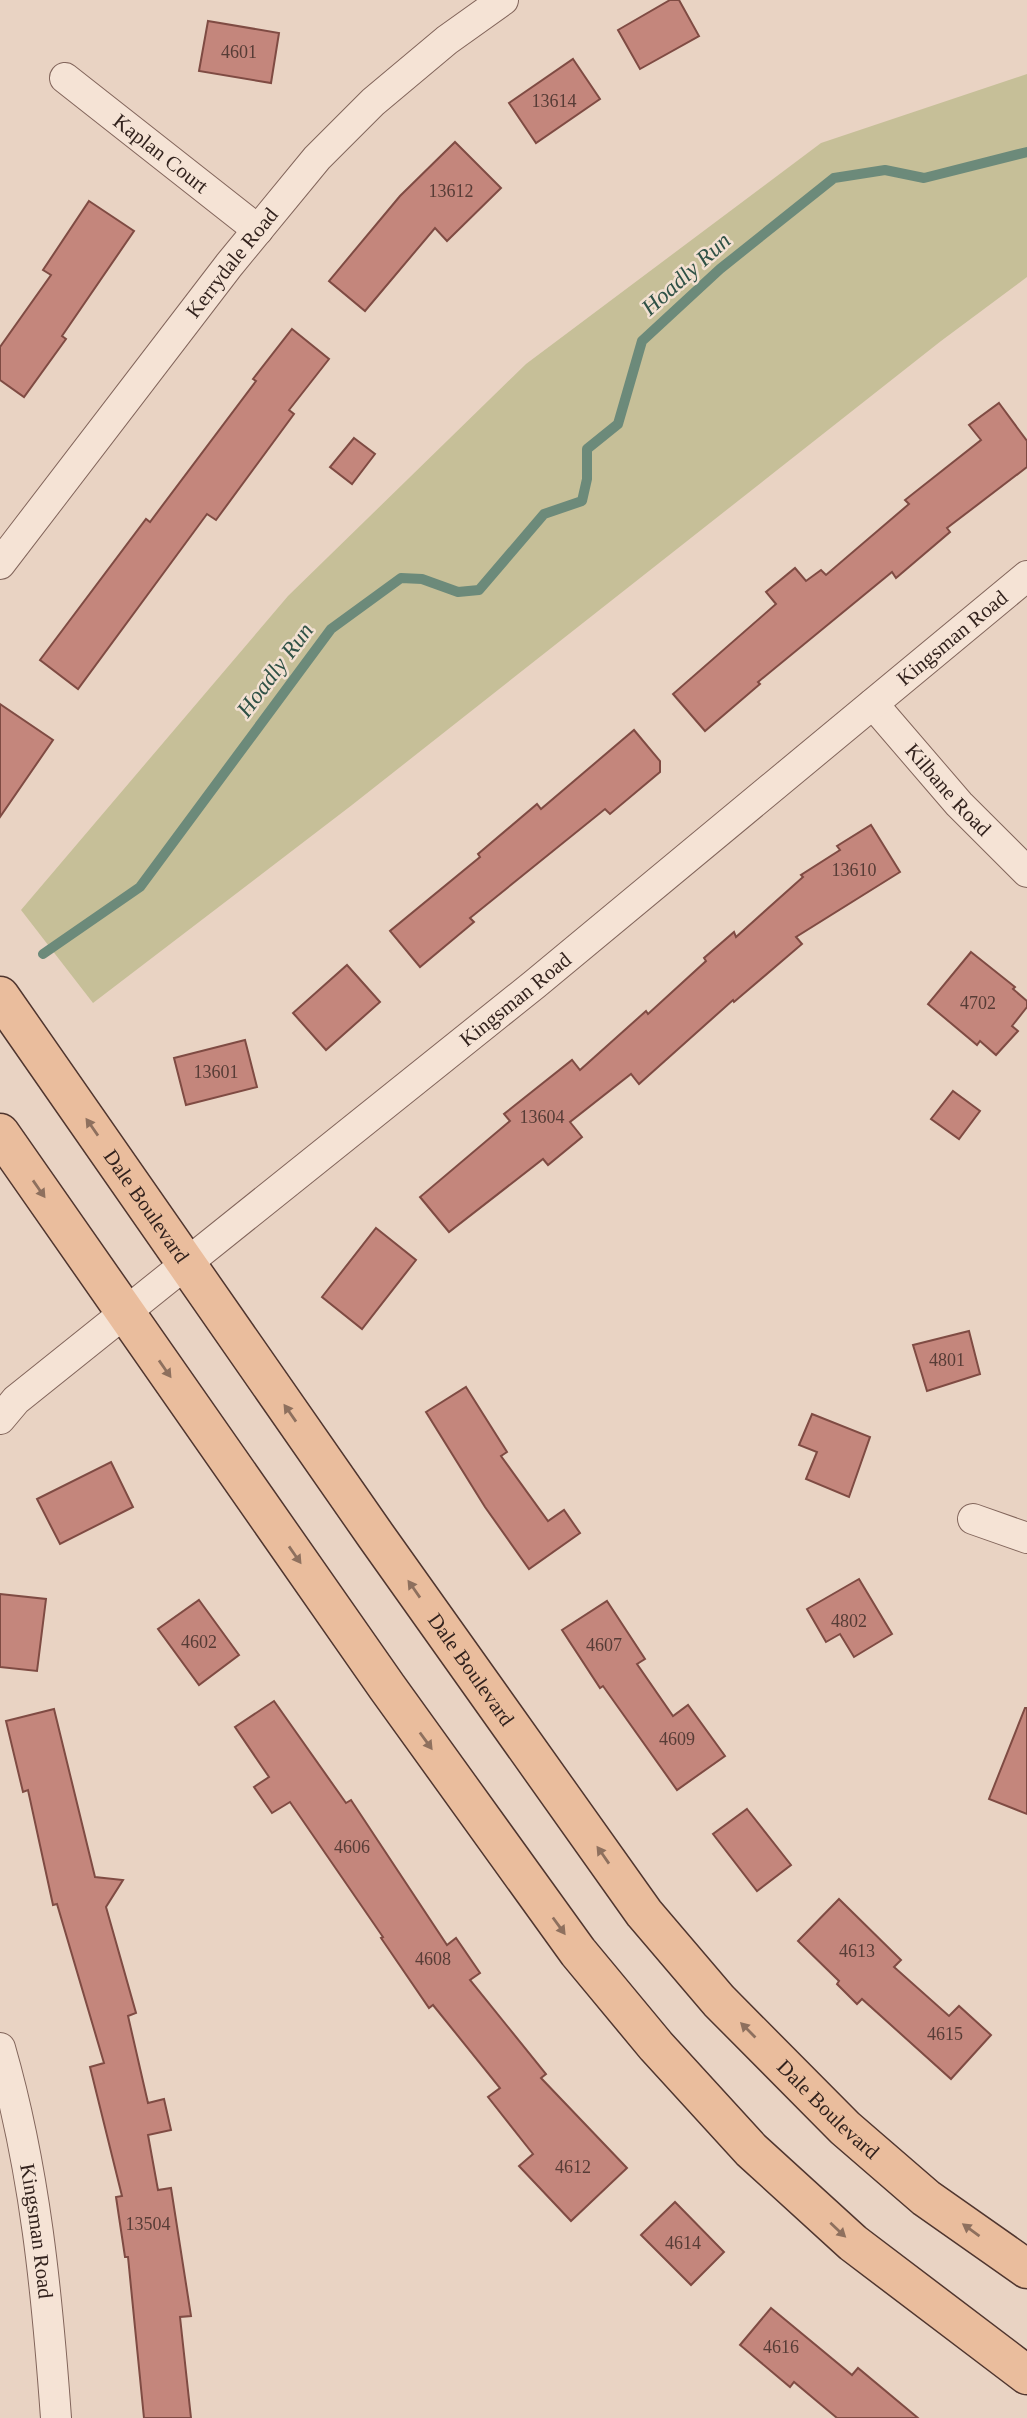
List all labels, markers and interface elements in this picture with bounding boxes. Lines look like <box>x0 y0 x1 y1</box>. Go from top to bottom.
house number: 4601 <box>221 42 257 62</box>
house number: 13614 <box>532 91 577 111</box>
street label: Kaplan Court <box>109 109 213 198</box>
house number: 13612 <box>429 181 474 201</box>
street label: Kerrydale Road <box>181 203 283 323</box>
water label: Hoadly Run <box>636 228 735 321</box>
street label: Kingsman Road <box>892 585 1013 691</box>
water label: Hoadly Run <box>231 618 318 722</box>
street label: Kilbane Road <box>900 739 996 841</box>
house number: 13610 <box>832 860 877 880</box>
street label: Kingsman Road <box>455 947 576 1052</box>
house number: 4702 <box>960 993 996 1013</box>
house number: 13601 <box>194 1062 239 1082</box>
house number: 13604 <box>520 1107 565 1127</box>
one-way arrow <box>85 1118 99 1136</box>
street label: Dale Boulevard <box>99 1145 194 1268</box>
one-way arrow <box>32 1180 46 1198</box>
house number: 4801 <box>929 1350 965 1370</box>
one-way arrow <box>158 1360 172 1378</box>
one-way arrow <box>284 1403 297 1422</box>
one-way arrow <box>288 1546 302 1564</box>
one-way arrow <box>407 1580 421 1598</box>
street label: Dale Boulevard <box>423 1609 519 1731</box>
house number: 4802 <box>831 1611 867 1631</box>
house number: 4602 <box>181 1632 217 1652</box>
house number: 4607 <box>586 1635 622 1655</box>
house number: 4609 <box>659 1729 695 1749</box>
one-way arrow <box>419 1732 433 1750</box>
house number: 4606 <box>334 1837 370 1857</box>
one-way arrow <box>596 1846 610 1864</box>
one-way arrow <box>552 1917 566 1935</box>
house number: 4613 <box>839 1941 875 1961</box>
house number: 4608 <box>415 1949 451 1969</box>
one-way arrow <box>739 2021 756 2038</box>
house number: 4615 <box>927 2024 963 2044</box>
street label: Dale Boulevard <box>772 2055 884 2164</box>
house number: 4612 <box>555 2157 591 2177</box>
street label: Kingsman Road <box>15 2162 58 2300</box>
house number: 13504 <box>126 2214 171 2234</box>
one-way arrow <box>829 2221 846 2237</box>
one-way arrow <box>962 2223 980 2237</box>
house number: 4614 <box>665 2233 701 2253</box>
house number: 4616 <box>763 2337 799 2357</box>

